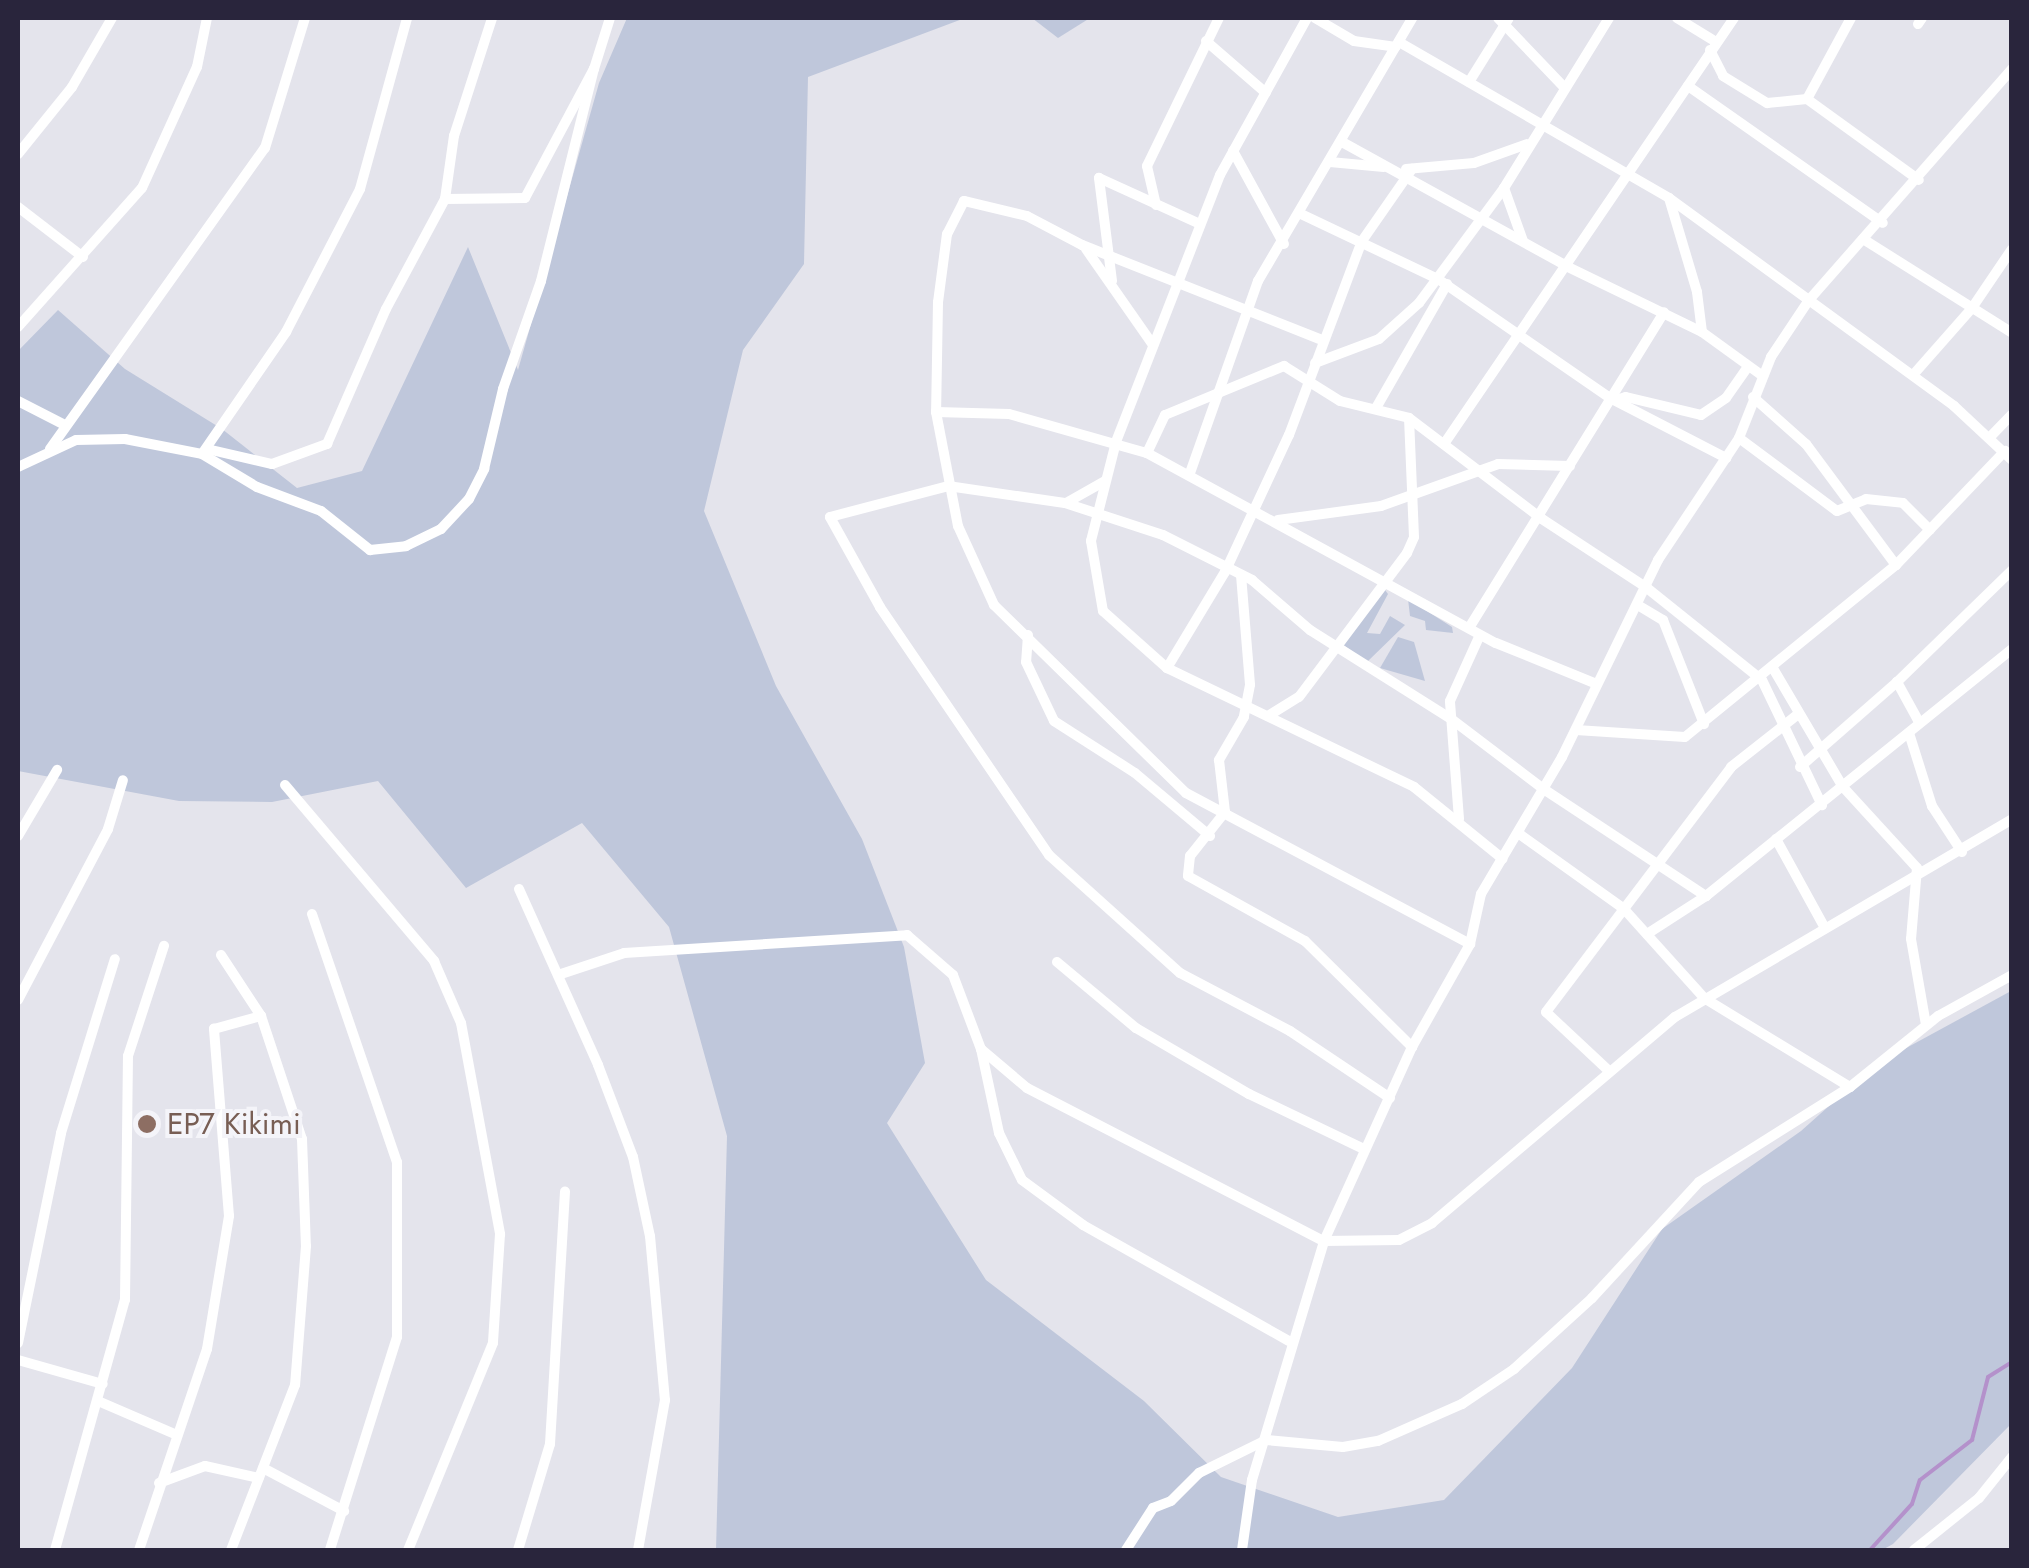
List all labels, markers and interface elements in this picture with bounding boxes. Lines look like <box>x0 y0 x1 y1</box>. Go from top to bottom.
place label: EP7 Kikimi <box>167 1106 301 1142</box>
marker: EP7 Kikimi <box>136 1113 158 1135</box>

